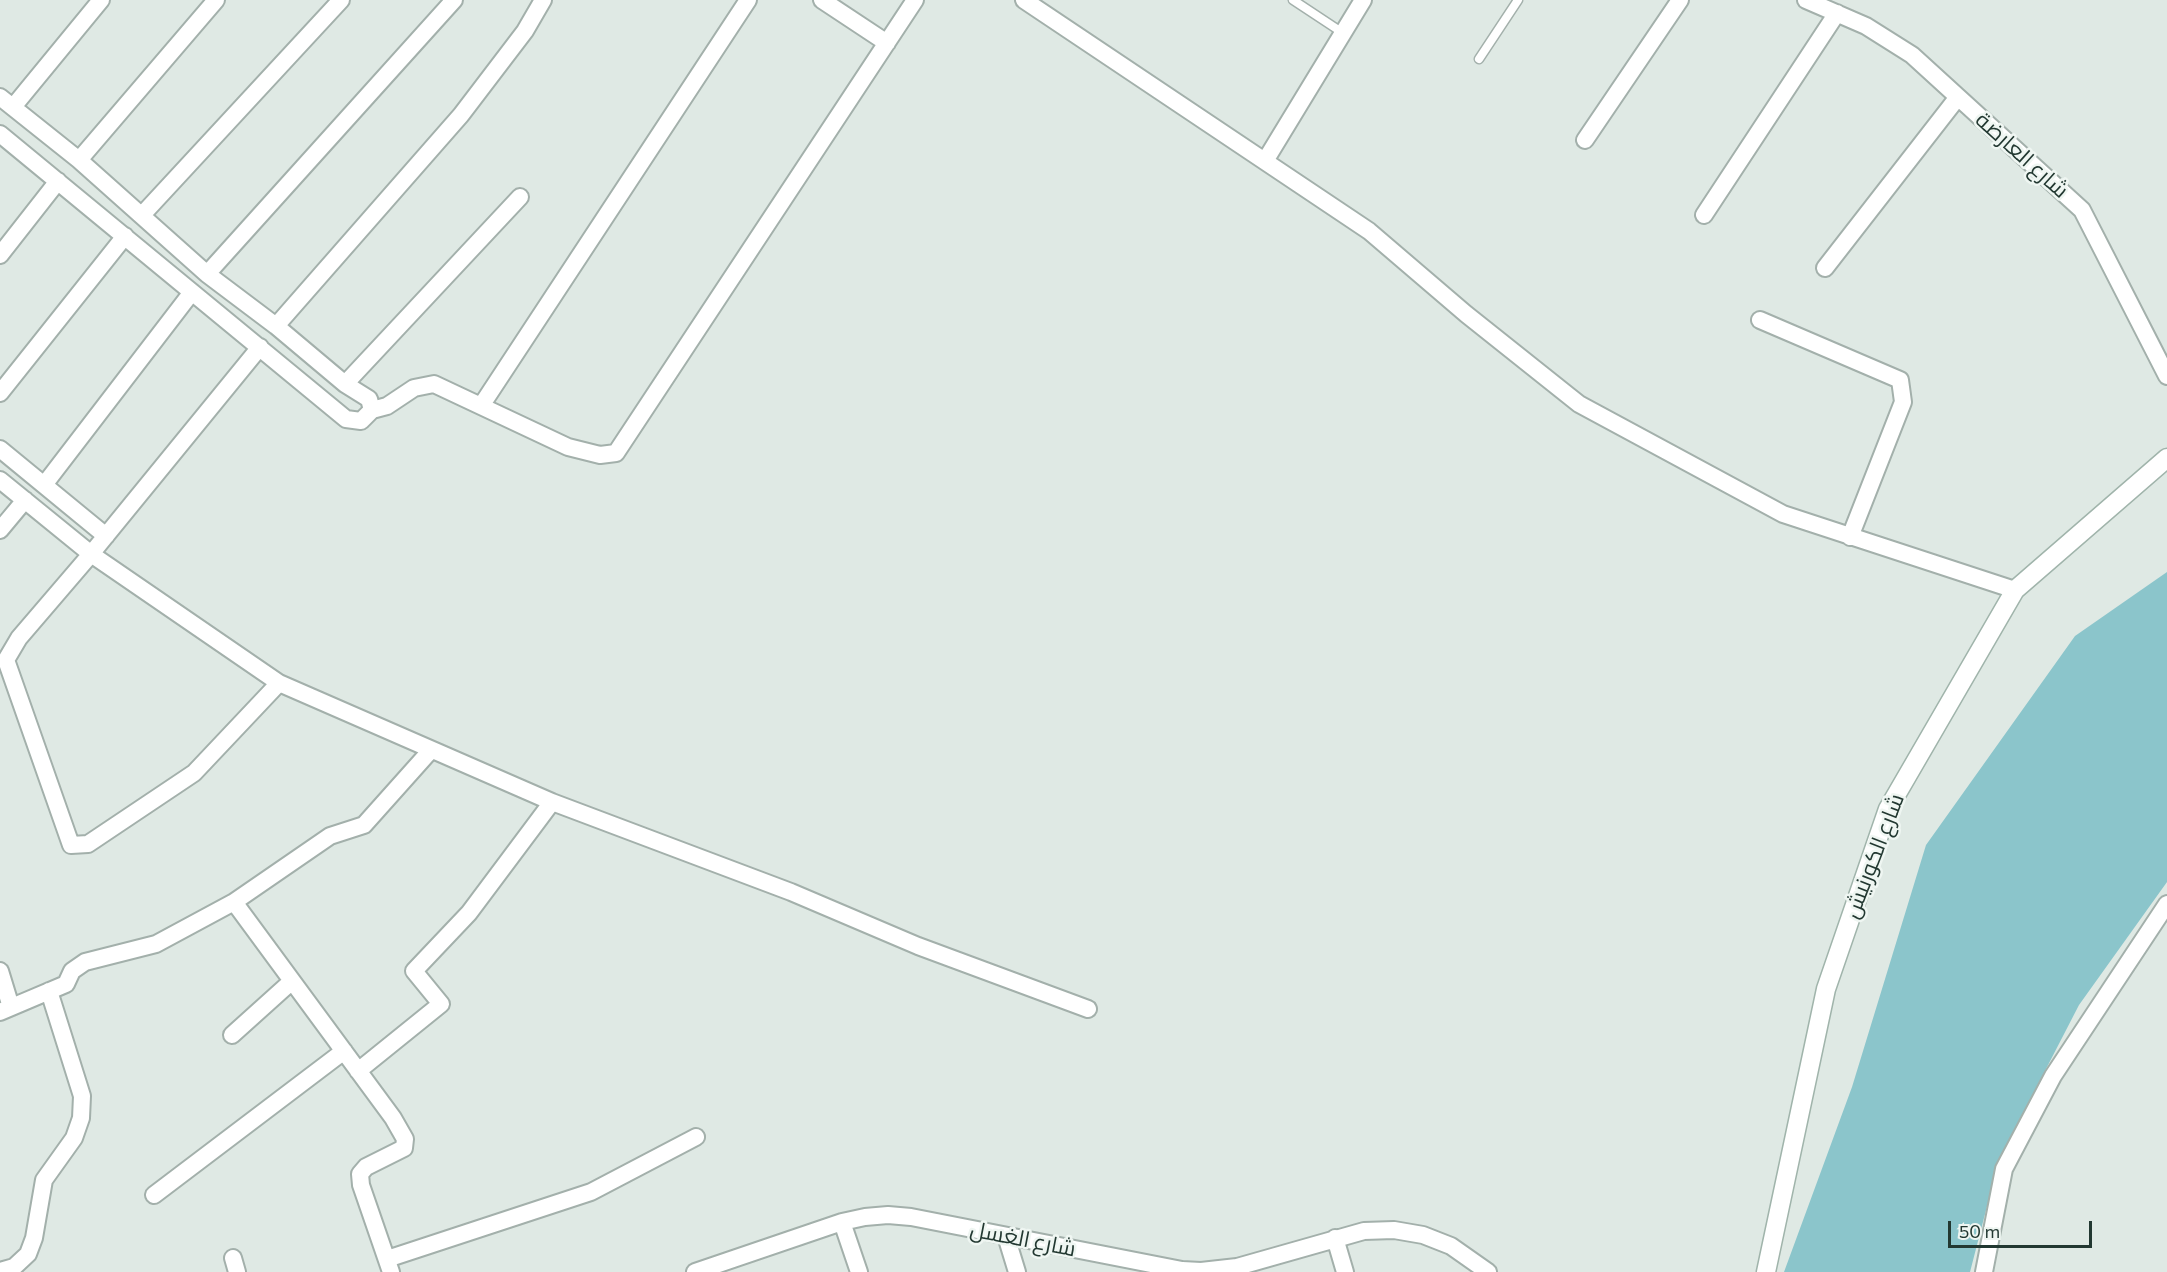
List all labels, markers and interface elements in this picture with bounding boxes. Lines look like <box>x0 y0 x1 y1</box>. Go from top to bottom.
street label: شارع العارضة <box>1970 106 2074 204</box>
street label: شارع الكورنيش <box>1838 790 1910 922</box>
scale bar <box>1951 1209 2095 1247</box>
street label: شارع الغسل <box>968 1216 1078 1262</box>
text: 50 m <box>1959 1220 2000 1242</box>

